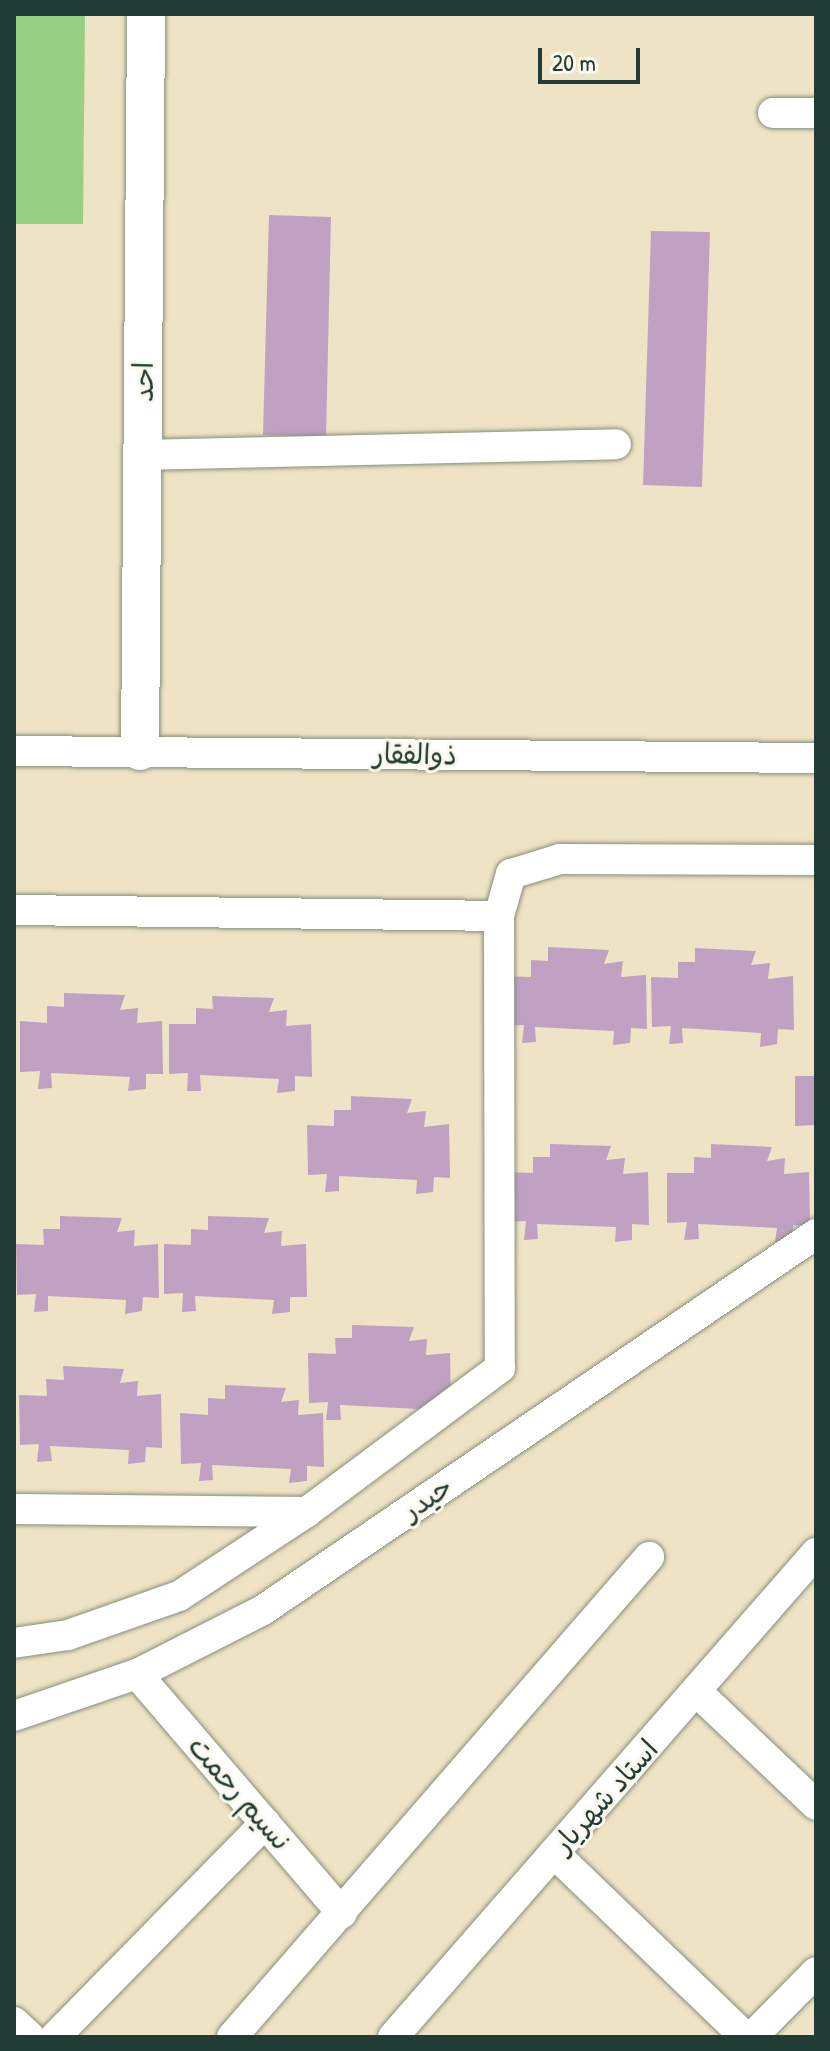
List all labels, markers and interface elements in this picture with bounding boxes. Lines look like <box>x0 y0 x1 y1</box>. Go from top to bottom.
scale bar <box>542 32 644 82</box>
text: 20 m <box>552 46 596 78</box>
street label: احد <box>126 362 160 402</box>
street label: ذوالفقار <box>373 736 457 772</box>
street label: حیدر <box>395 1469 459 1527</box>
street label: نسیم رحمت <box>182 1729 298 1857</box>
street label: استاد شهریار <box>545 1732 665 1860</box>

